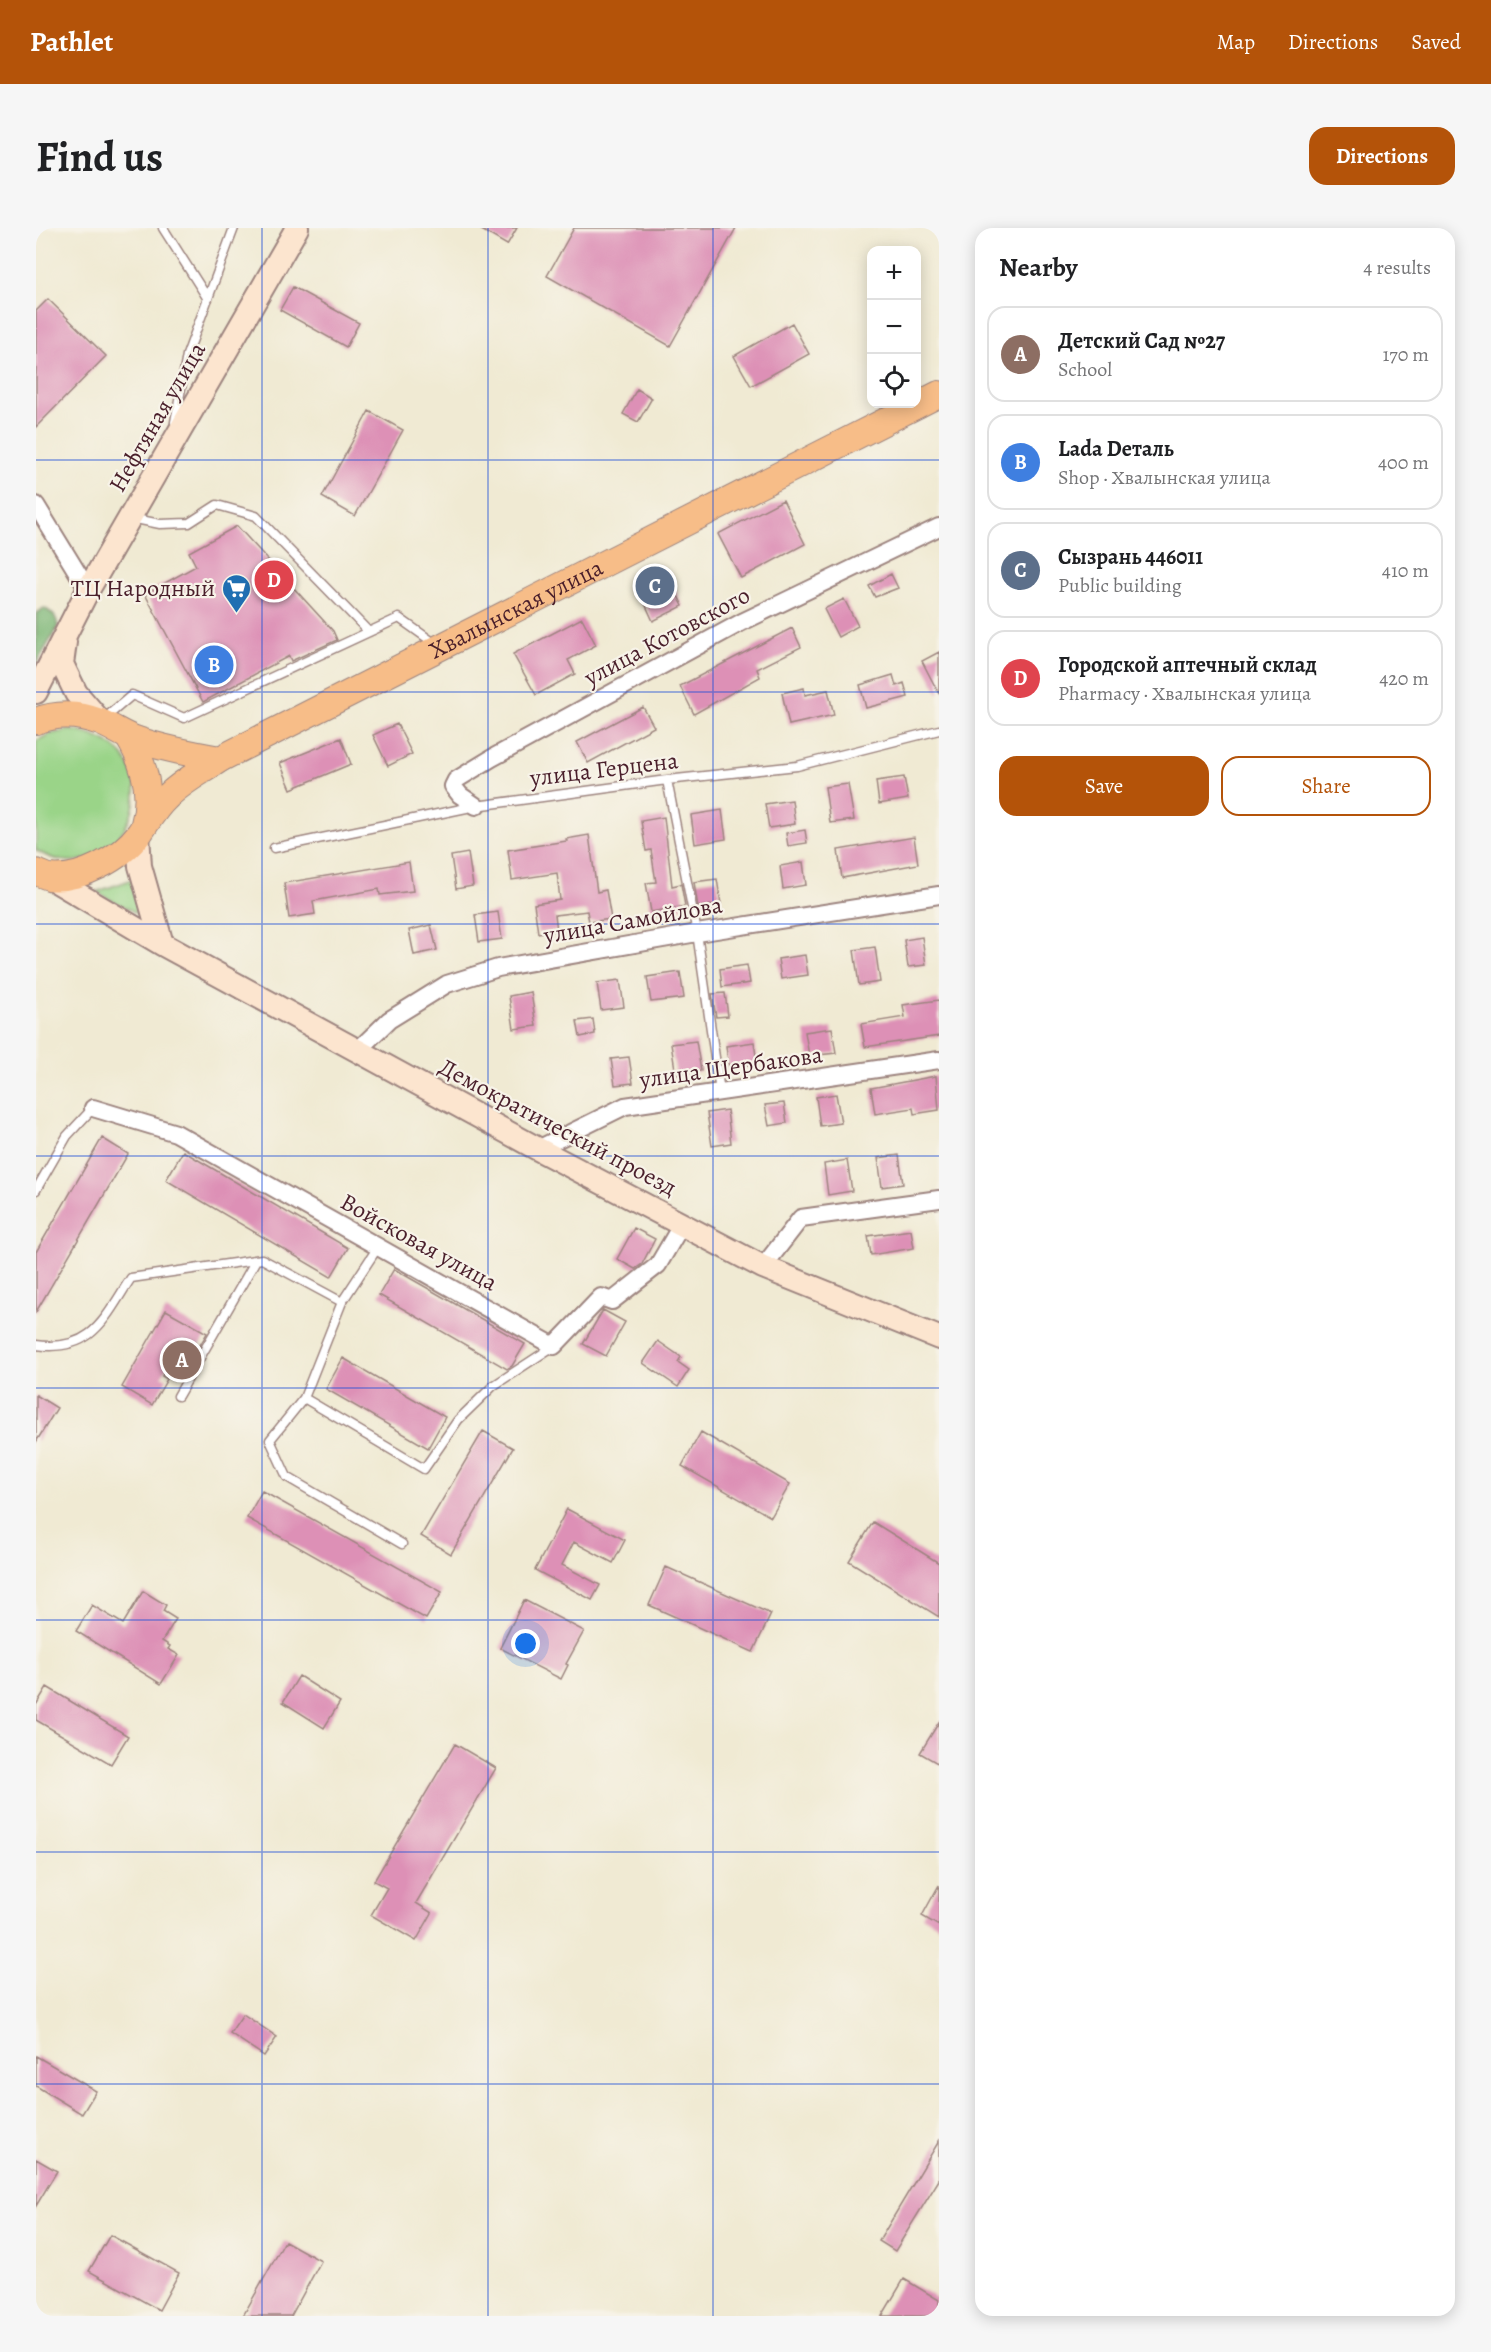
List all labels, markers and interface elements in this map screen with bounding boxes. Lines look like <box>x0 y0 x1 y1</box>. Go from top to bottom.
text: Pathlet <box>30 23 113 61</box>
text: Map <box>1217 28 1255 56</box>
text: Directions <box>1288 28 1378 56</box>
text: Saved <box>1411 28 1461 56</box>
button: Directions <box>1309 127 1455 185</box>
text: Find us <box>36 128 163 185</box>
map controls <box>867 246 921 408</box>
button: + <box>867 246 921 300</box>
text: Nearby <box>999 250 1078 285</box>
text: 4 results <box>1363 254 1431 281</box>
button: − <box>867 300 921 354</box>
text: Детский Сад №27 <box>1058 326 1225 356</box>
street label: Нефтяная улица <box>101 336 213 498</box>
text: A <box>1014 341 1027 368</box>
text: 170 m <box>1383 341 1429 368</box>
button: locate <box>867 354 921 408</box>
text: School <box>1058 356 1112 383</box>
text: Lada Dеталь <box>1058 434 1174 464</box>
text: B <box>1014 449 1027 476</box>
text: 400 m <box>1378 449 1429 476</box>
text: Shop · Хвалынская улица <box>1058 464 1271 491</box>
text: Сызрань 446011 <box>1058 542 1203 572</box>
street label: Хвалынская улица <box>423 551 608 666</box>
text: C <box>1014 557 1027 584</box>
text: 410 m <box>1382 557 1429 584</box>
pin: D <box>254 558 294 602</box>
pin: C <box>636 564 674 608</box>
place label: ТЦ Народный <box>71 572 215 604</box>
supermarket icon: ТЦ Народный <box>220 572 252 614</box>
text: Public building <box>1058 572 1182 599</box>
street label: улица Котовского <box>578 579 756 694</box>
pin: B <box>194 642 234 688</box>
text: Городской аптечный склад <box>1058 650 1317 680</box>
text: D <box>1014 665 1027 692</box>
text: 420 m <box>1379 665 1429 692</box>
text: Pharmacy · Хвалынская улица <box>1058 680 1311 707</box>
street label: улица Герцена <box>527 744 680 794</box>
button: Save <box>999 756 1209 816</box>
button: Share <box>1221 756 1431 816</box>
street label: улица Самойлова <box>540 889 725 952</box>
street label: улица Щербакова <box>636 1038 825 1096</box>
street label: Демократический проезд <box>434 1051 682 1203</box>
street label: Войсковая улица <box>335 1186 503 1298</box>
pin: A <box>162 1338 202 1382</box>
your location <box>511 1629 540 1658</box>

